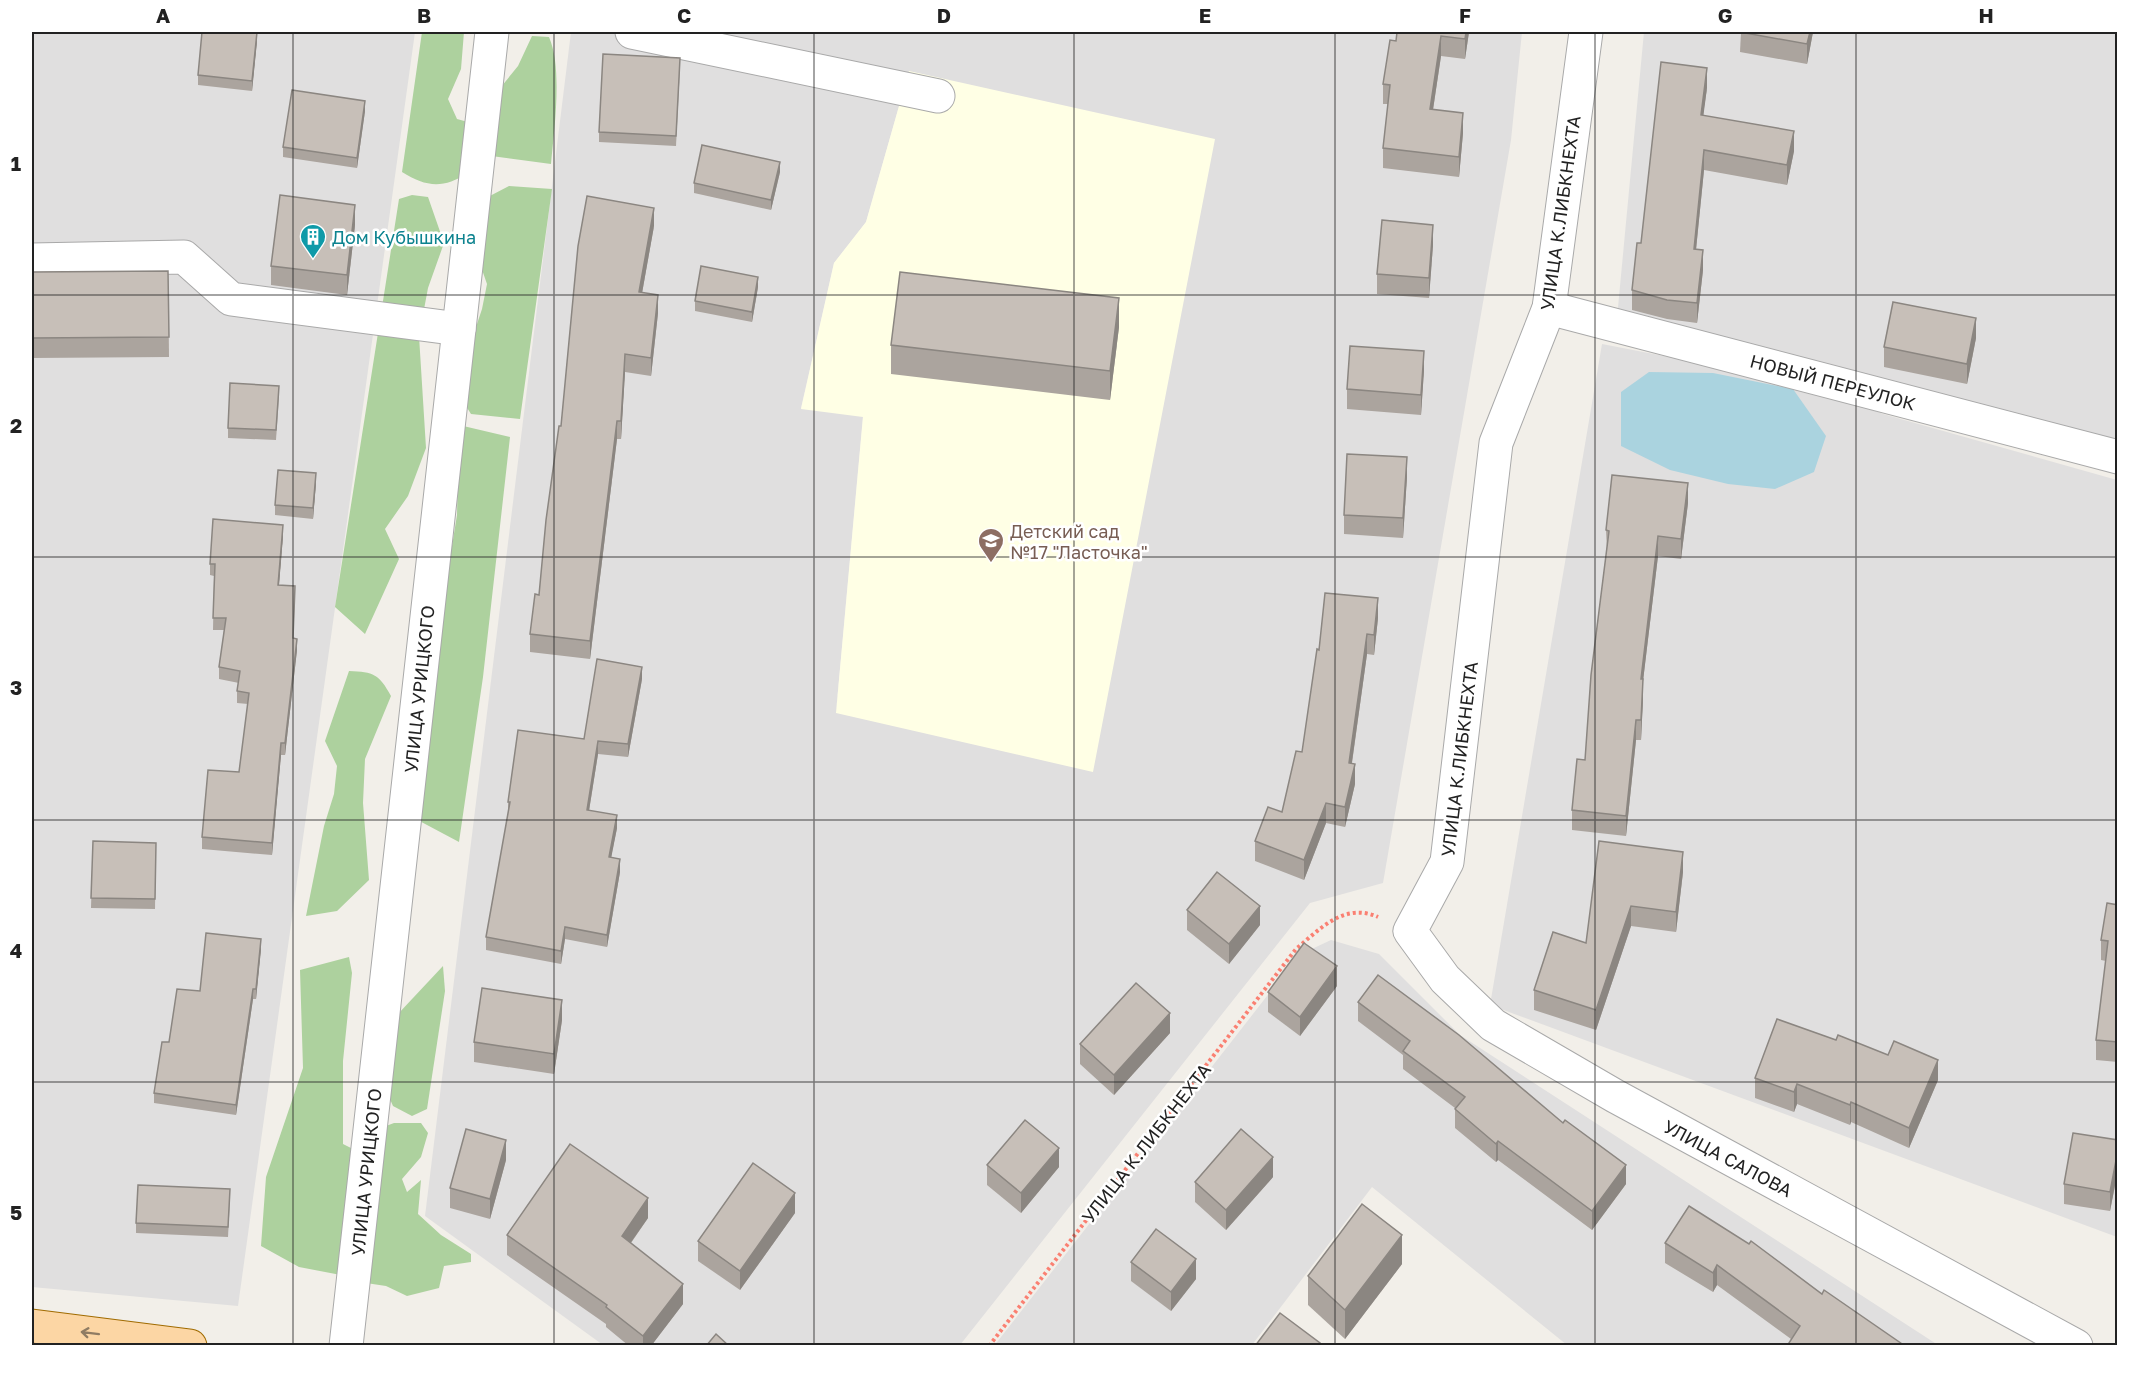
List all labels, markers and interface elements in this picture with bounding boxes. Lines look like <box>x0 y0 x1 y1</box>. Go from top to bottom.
text: A <box>156 3 170 27</box>
text: B <box>417 3 431 27</box>
text: C <box>677 3 691 27</box>
text: D <box>937 3 951 27</box>
text: E <box>1199 3 1211 27</box>
text: F <box>1459 3 1471 27</box>
text: G <box>1718 3 1732 27</box>
text: H <box>1978 3 1994 27</box>
street label: УЛИЦА К.ЛИБКНЕХТА <box>1535 114 1585 312</box>
text: 1 <box>11 151 21 175</box>
building icon: Дом Кубышкина <box>298 222 328 260</box>
place label: Дом Кубышкина <box>332 226 476 248</box>
street label: НОВЫЙ ПЕРЕУЛОК <box>1748 349 1919 415</box>
text: 2 <box>10 413 22 437</box>
place label: Детский сад №17 "Ласточка" <box>1010 520 1148 563</box>
school or university icon: Детский сад №17 "Ласточка" <box>976 526 1006 564</box>
street label: УЛИЦА УРИЦКОГО <box>399 604 439 774</box>
street label: УЛИЦА К.ЛИБКНЕХТА <box>1436 660 1482 858</box>
text: 3 <box>10 675 22 699</box>
text: 4 <box>10 938 22 962</box>
street label: УЛИЦА К.ЛИБКНЕХТА <box>1077 1059 1215 1227</box>
street label: УЛИЦА УРИЦКОГО <box>346 1087 386 1257</box>
street label: УЛИЦА САЛОВА <box>1660 1115 1796 1201</box>
text: 5 <box>10 1200 22 1224</box>
one-way arrow <box>81 1327 101 1338</box>

